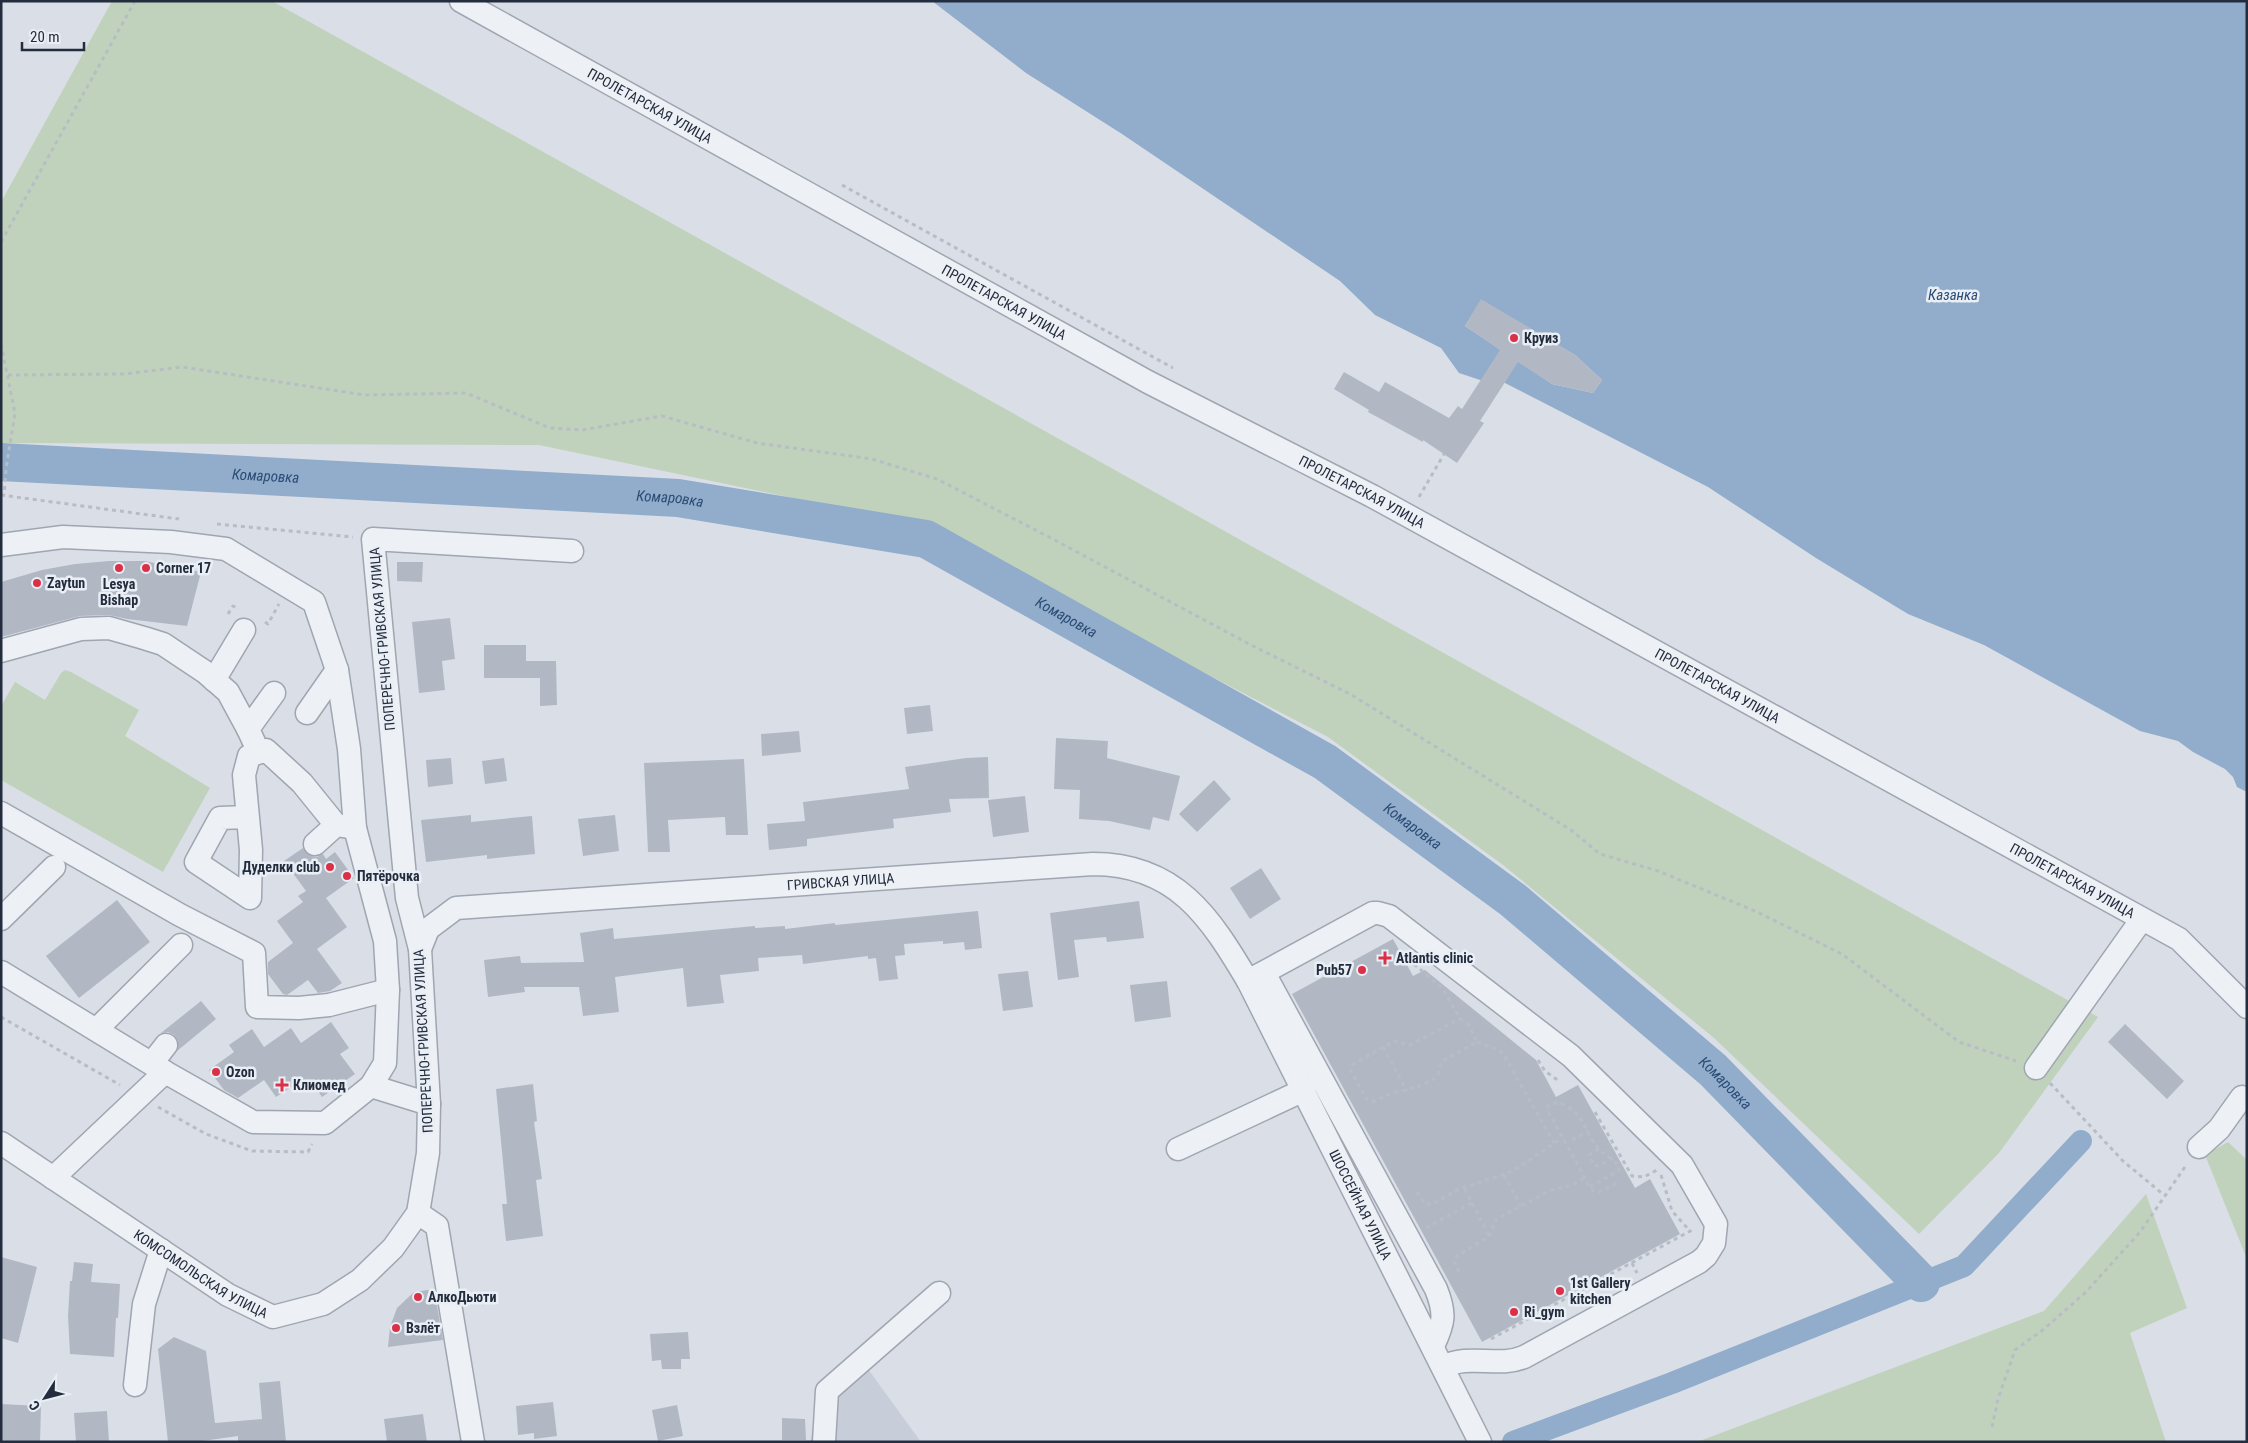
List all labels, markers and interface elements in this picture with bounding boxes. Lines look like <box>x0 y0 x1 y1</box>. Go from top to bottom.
scale bar <box>22 20 85 52</box>
text: 20 m <box>30 28 60 46</box>
street label: ПРОЛЕТАРСКАЯ УЛИЦА <box>585 65 715 147</box>
street label: ПРОЛЕТАРСКАЯ УЛИЦА <box>939 261 1069 343</box>
water label: Казанка <box>1928 286 1978 304</box>
place label: Круиз <box>1524 330 1558 346</box>
marker: Круиз <box>1508 332 1520 344</box>
street label: ПРОЛЕТАРСКАЯ УЛИЦА <box>1296 452 1428 531</box>
water label: Комаровка <box>231 465 300 487</box>
water label: Комаровка <box>636 487 705 511</box>
street label: ПОПЕРЕЧНО-ГРИВСКАЯ УЛИЦА <box>366 547 398 731</box>
place label: Corner 17 <box>156 560 211 576</box>
marker: Lesya Bishap <box>113 562 125 574</box>
marker: Corner 17 <box>140 562 152 574</box>
place label: Zaytun <box>47 575 85 591</box>
place label: Lesya Bishap <box>100 576 138 608</box>
marker: Zaytun <box>31 577 43 589</box>
water label: Комаровка <box>1032 593 1100 642</box>
street label: ПРОЛЕТАРСКАЯ УЛИЦА <box>1652 645 1783 726</box>
water label: Комаровка <box>1380 799 1445 853</box>
street label: ПРОЛЕТАРСКАЯ УЛИЦА <box>2007 840 2138 921</box>
place label: Дуделки club <box>242 859 320 875</box>
marker: Дуделки club <box>324 861 336 873</box>
place label: Пятёрочка <box>357 868 420 884</box>
marker: Пятёрочка <box>341 870 353 882</box>
street label: ГРИВСКАЯ УЛИЦА <box>786 870 895 893</box>
street label: ПОПЕРЕЧНО-ГРИВСКАЯ УЛИЦА <box>410 949 436 1133</box>
place label: Atlantis clinic <box>1396 950 1474 966</box>
marker: Atlantis clinic <box>1378 951 1392 965</box>
place label: Pub57 <box>1316 962 1352 978</box>
marker: Pub57 <box>1356 964 1368 976</box>
water label: Комаровка <box>1695 1053 1756 1113</box>
place label: Ozon <box>226 1064 255 1080</box>
marker: Ozon <box>210 1066 222 1078</box>
place label: Клиомед <box>293 1077 346 1093</box>
marker: Клиомед <box>275 1078 289 1092</box>
street label: ШОССЕЙНАЯ УЛИЦА <box>1326 1147 1395 1262</box>
street label: КОМСОМОЛЬСКАЯ УЛИЦА <box>131 1226 270 1321</box>
place label: 1st Gallery kitchen <box>1570 1275 1631 1307</box>
marker: 1st Gallery kitchen <box>1554 1285 1566 1297</box>
place label: АлкоДьюти <box>428 1289 496 1305</box>
marker: АлкоДьюти <box>412 1291 424 1303</box>
place label: Ri_gym <box>1524 1304 1565 1320</box>
marker: Ri_gym <box>1508 1306 1520 1318</box>
place label: Взлёт <box>406 1320 441 1336</box>
marker: Взлёт <box>390 1322 402 1334</box>
north arrow <box>20 1373 70 1423</box>
text: С <box>26 1398 43 1414</box>

